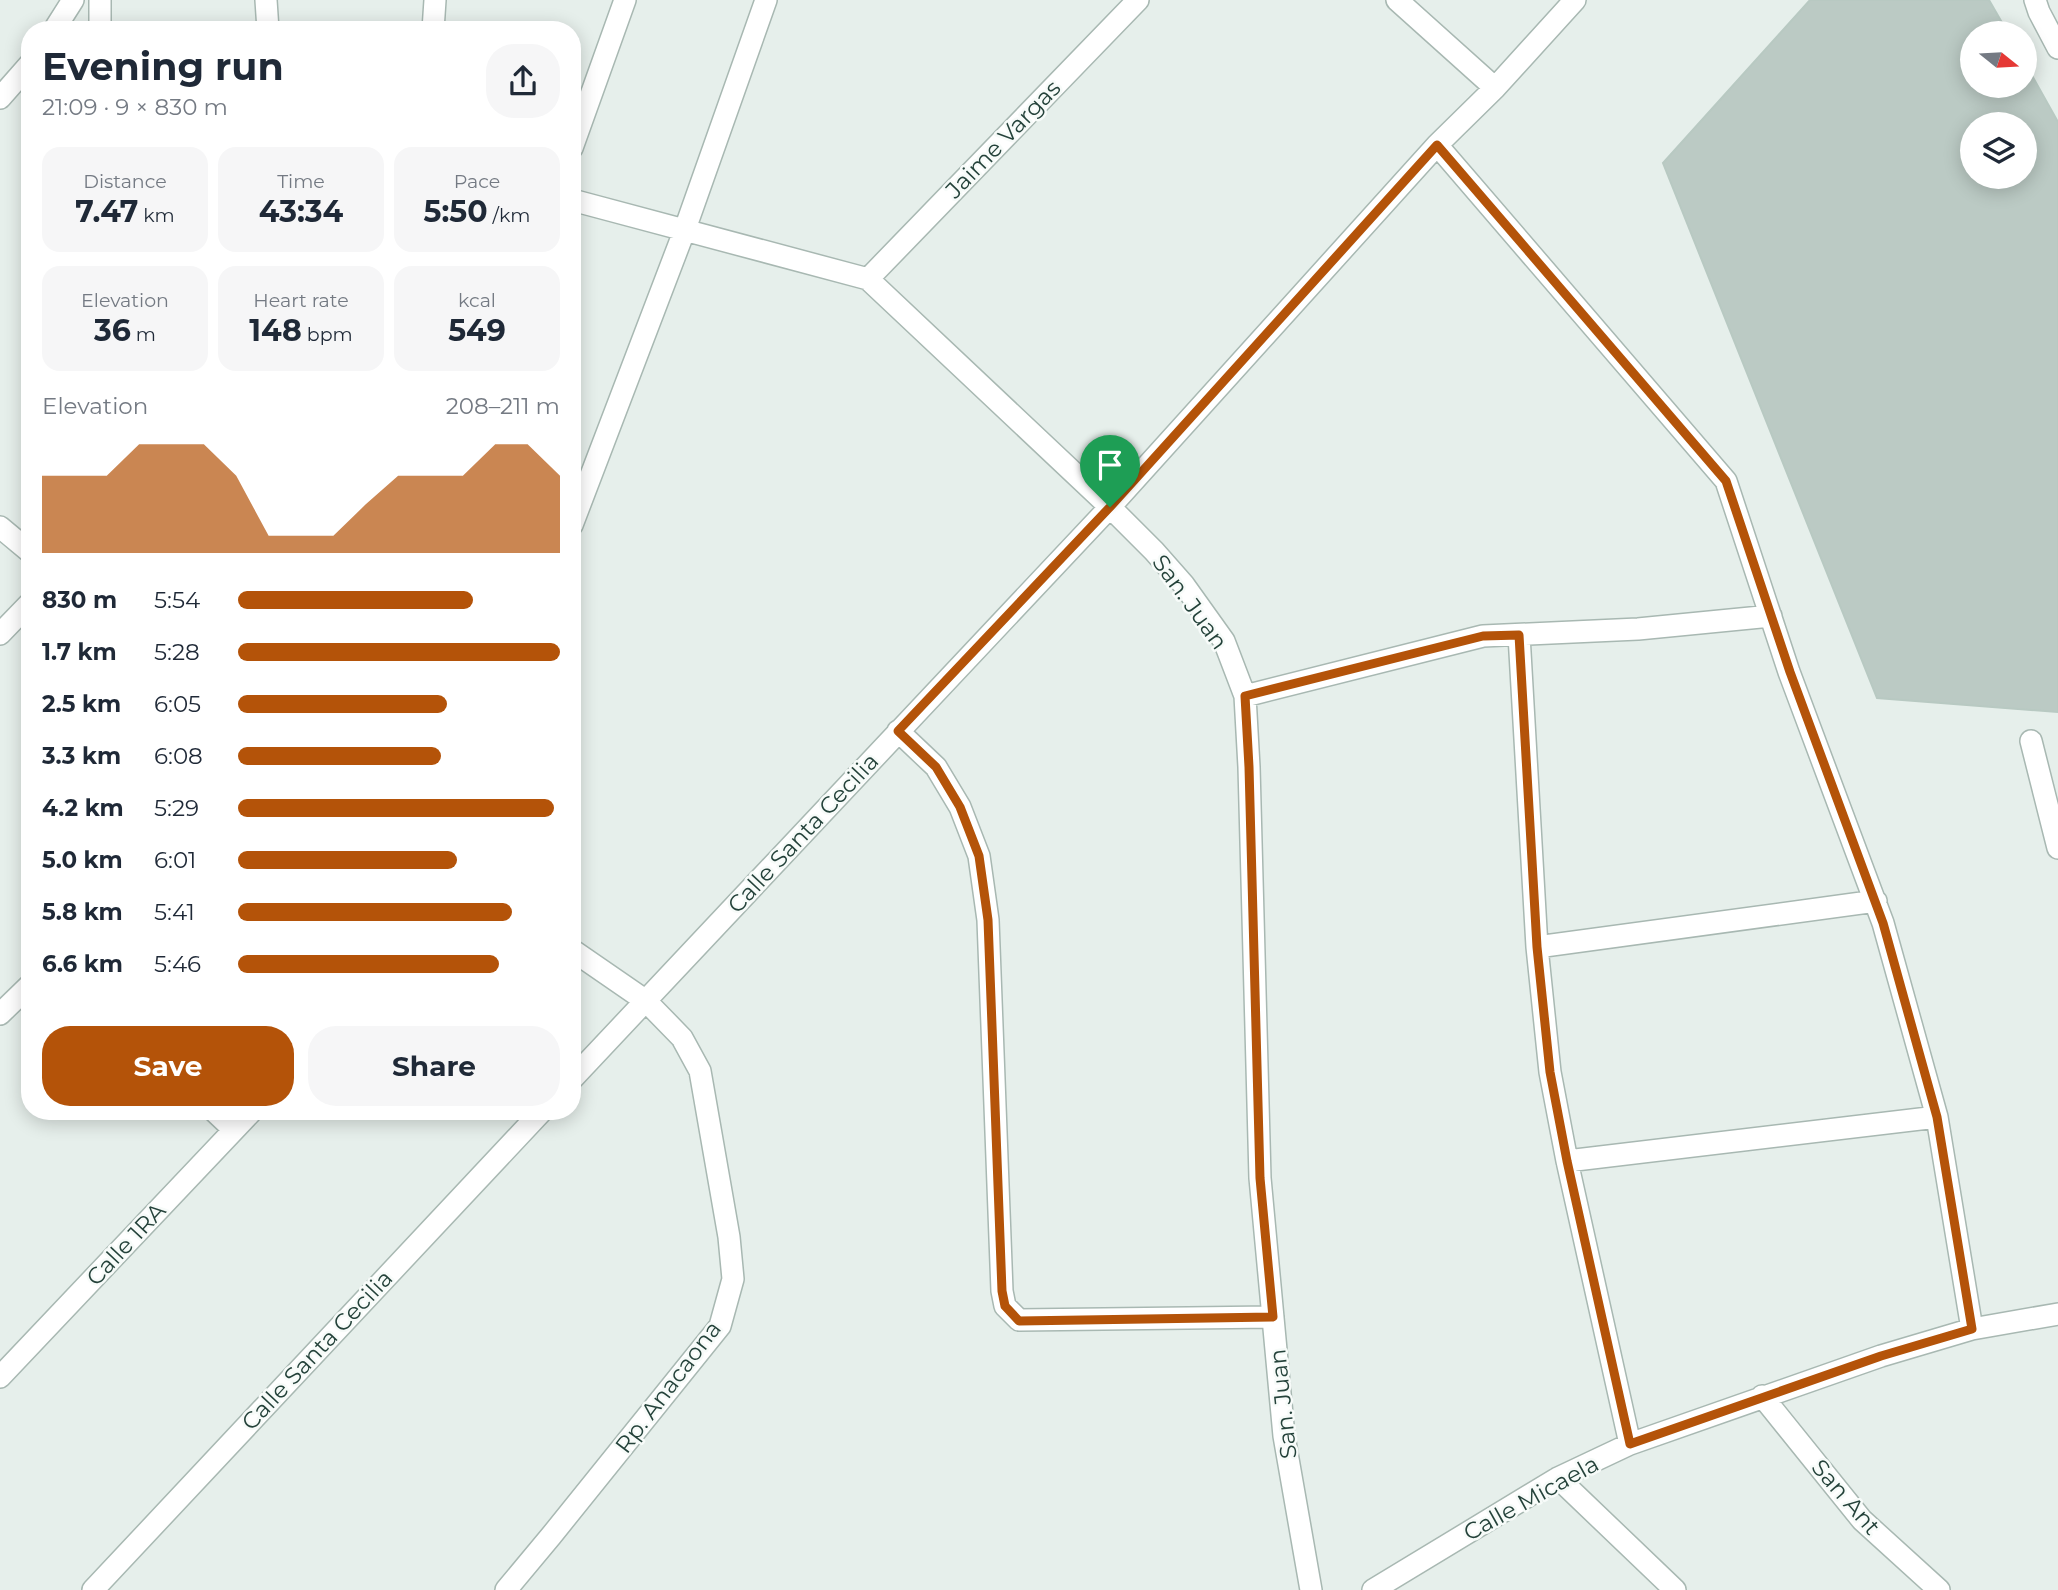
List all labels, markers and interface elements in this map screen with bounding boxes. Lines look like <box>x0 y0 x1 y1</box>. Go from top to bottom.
north arrow <box>1960 21 2037 98</box>
map controls <box>1960 21 2037 189</box>
text: Evening run <box>42 43 284 90</box>
button: share <box>486 44 560 118</box>
street label: Jaime Vargas <box>939 74 1066 205</box>
text: 21:09 · 9 × 830 m <box>42 93 228 121</box>
button: layers <box>1960 112 2037 189</box>
text: Distance <box>83 170 167 193</box>
text: Time <box>277 170 325 193</box>
text: Pace <box>454 170 500 193</box>
text: 7.47 <box>75 193 138 230</box>
text: 43:34 <box>259 193 343 230</box>
text: 5:50 <box>424 193 488 230</box>
text: km <box>138 204 175 227</box>
text: /km <box>488 204 530 227</box>
text: Elevation <box>81 289 169 312</box>
text: Heart rate <box>253 289 349 312</box>
text: kcal <box>458 289 496 312</box>
text: 36 <box>94 312 131 349</box>
text: 148 <box>249 312 302 349</box>
text: 549 <box>448 312 506 349</box>
text: m <box>131 323 156 346</box>
text: bpm <box>302 323 353 346</box>
text: Elevation <box>42 392 148 420</box>
text: 208–211 m <box>446 392 560 420</box>
pin <box>1080 435 1140 507</box>
icon: arrive <box>1091 446 1129 484</box>
street label: San. Juan <box>1146 549 1234 655</box>
text: 830 m <box>42 586 117 614</box>
text: 5:54 <box>154 586 200 614</box>
text: 1.7 km <box>42 638 117 666</box>
text: 5:28 <box>154 638 200 666</box>
text: 2.5 km <box>42 690 121 718</box>
text: 6:05 <box>154 690 201 718</box>
text: 3.3 km <box>42 742 121 770</box>
text: 6:08 <box>154 742 203 770</box>
street label: Calle Santa Cecilia <box>722 747 884 919</box>
text: 4.2 km <box>42 794 124 822</box>
text: 5:29 <box>154 794 199 822</box>
text: 5.0 km <box>42 846 123 874</box>
text: 6:01 <box>154 846 196 874</box>
text: 5.8 km <box>42 898 123 926</box>
text: 5:41 <box>154 898 195 926</box>
text: 6.6 km <box>42 950 123 978</box>
text: 5:46 <box>154 950 201 978</box>
button: Save <box>42 1026 294 1106</box>
button: Share <box>308 1026 560 1106</box>
street label: Calle 1RA <box>80 1196 172 1291</box>
street label: Calle Santa Cecilia <box>236 1264 398 1436</box>
street label: Rp. Anacaona <box>609 1315 727 1459</box>
street label: San. Juan <box>1263 1348 1303 1460</box>
street label: Calle Micaela <box>1458 1449 1604 1547</box>
street label: San Ant <box>1806 1454 1886 1540</box>

